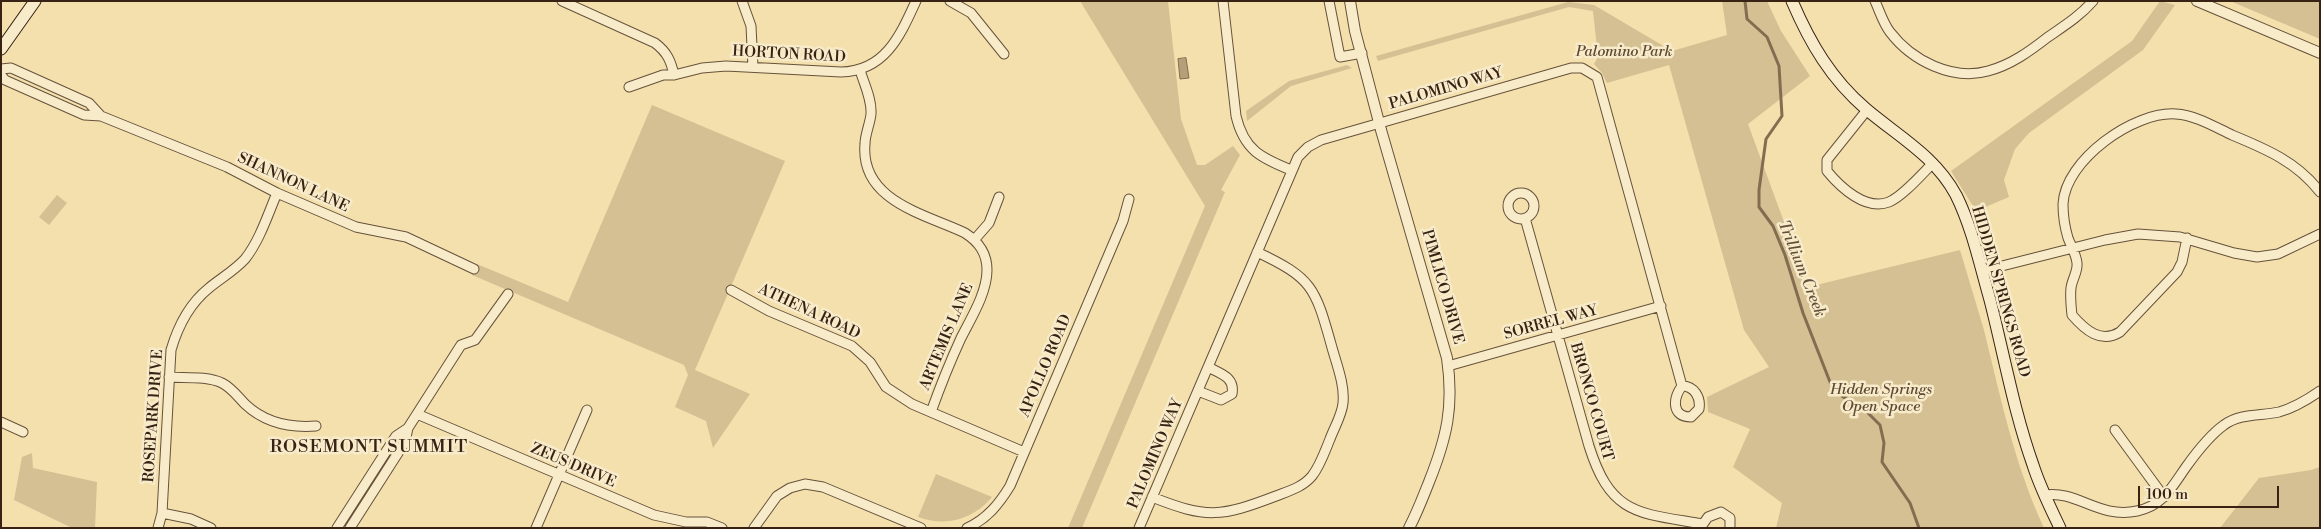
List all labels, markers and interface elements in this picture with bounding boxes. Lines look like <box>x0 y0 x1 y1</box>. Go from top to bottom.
street label: HORTON ROAD <box>732 43 846 67</box>
park label: Palomino Park <box>1576 43 1672 61</box>
street label: PALOMINO WAY <box>1387 64 1505 114</box>
street label: SHANNON LANE <box>234 149 352 217</box>
street label: HIDDEN SPRINGS ROAD <box>1967 204 2033 380</box>
water label: Trillium Creek <box>1773 218 1829 320</box>
street label: PIMLICO DRIVE <box>1417 227 1467 347</box>
street label: ATHENA ROAD <box>755 281 863 343</box>
street label: ARTEMIS LANE <box>916 281 978 393</box>
street label: SORREL WAY <box>1502 302 1600 344</box>
street label: APOLLO ROAD <box>1016 312 1076 420</box>
street label: BRONCO COURT <box>1566 341 1616 463</box>
street label: ROSEPARK DRIVE <box>140 349 168 483</box>
park label: Hidden Springs Open Space <box>1830 381 1932 416</box>
street label: PALOMINO WAY <box>1125 396 1187 512</box>
district label: ROSEMONT SUMMIT <box>268 437 470 459</box>
street label: ZEUS DRIVE <box>528 440 618 492</box>
scale bar <box>2141 476 2282 508</box>
text: 100 m <box>2146 485 2188 504</box>

